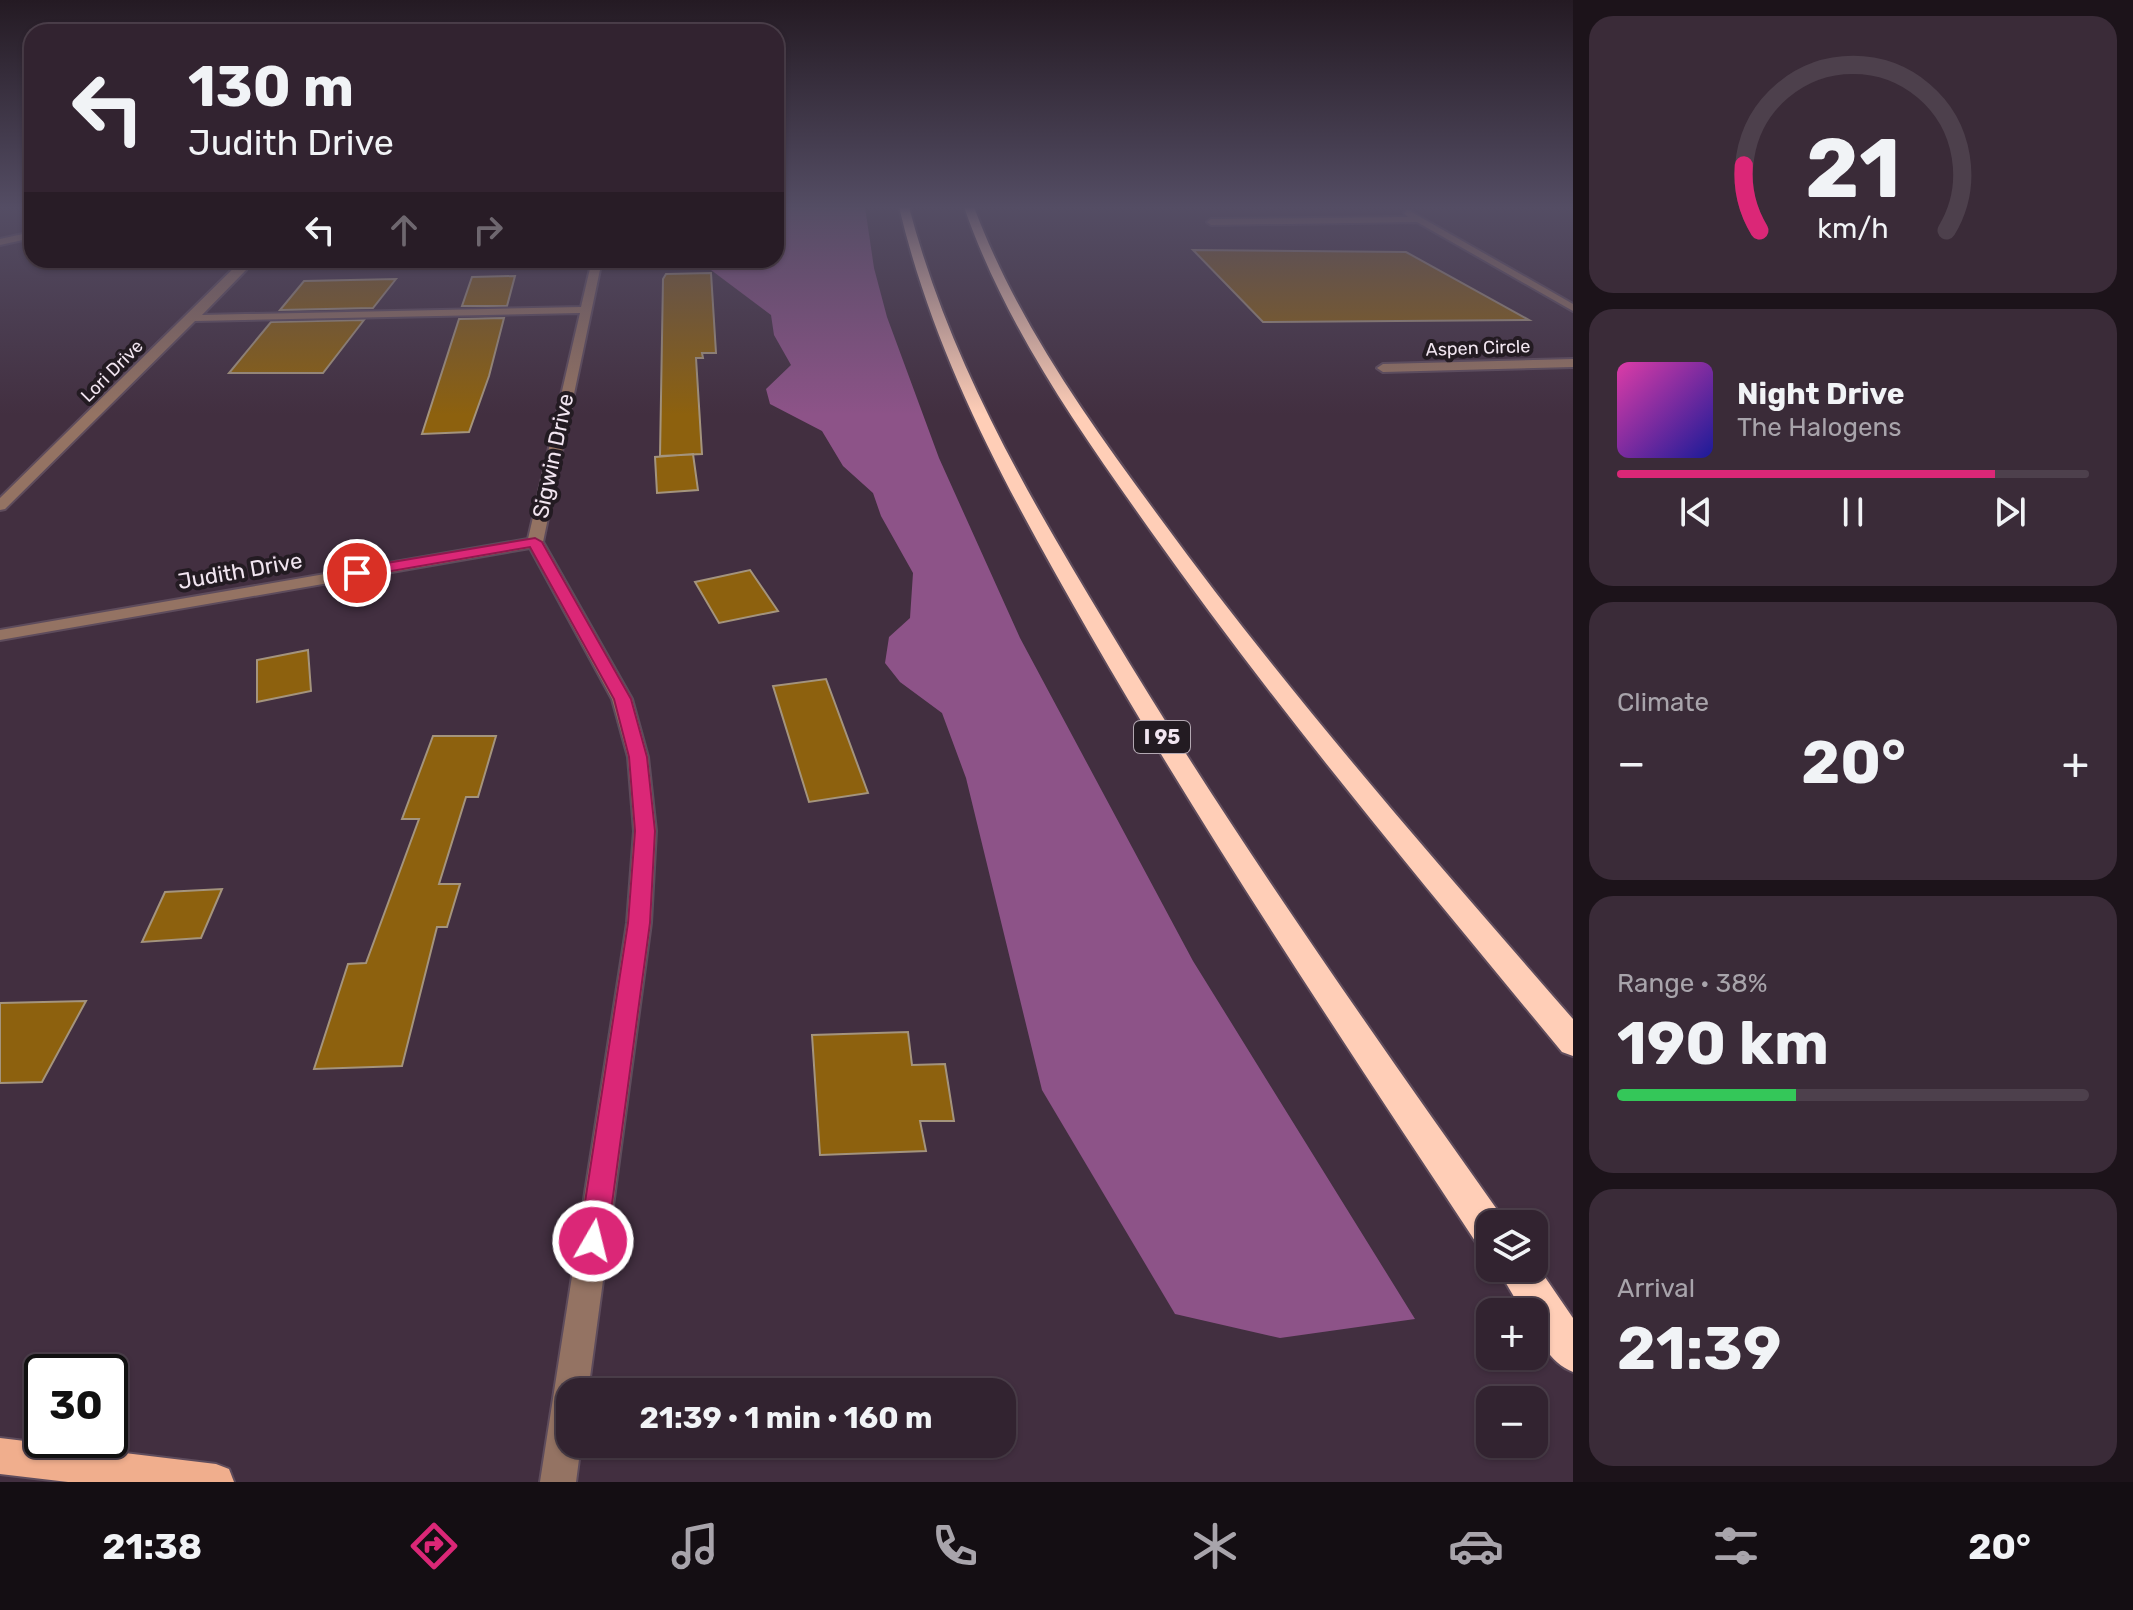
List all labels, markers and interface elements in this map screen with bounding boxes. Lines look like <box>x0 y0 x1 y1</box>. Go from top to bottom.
text: 130 m <box>188 54 354 120</box>
icon: left <box>56 56 160 160</box>
text: 21 <box>1805 118 1901 217</box>
text: Judith Drive <box>188 121 394 164</box>
icon: left <box>298 208 342 252</box>
icon: ahead <box>382 208 426 252</box>
icon: right <box>466 208 510 252</box>
text: km/h <box>1817 211 1889 245</box>
street label: Lori Drive <box>76 335 148 407</box>
street label: Aspen Circle <box>1425 335 1531 361</box>
text: Night Drive <box>1737 376 1905 412</box>
street label: Sigwin Drive <box>527 391 579 521</box>
text: The Halogens <box>1737 412 1902 443</box>
icon: previous <box>1674 490 1718 534</box>
icon: pause <box>1831 490 1875 534</box>
icon: next <box>1988 490 2032 534</box>
pin <box>323 539 391 607</box>
street label: Judith Drive <box>176 547 304 595</box>
icon: arrive <box>335 551 379 595</box>
text: Climate <box>1617 687 1709 718</box>
road number: I 95 <box>1134 721 1190 753</box>
text: 20° <box>1801 727 1906 798</box>
text: − <box>1617 737 1646 789</box>
text: + <box>2062 737 2089 789</box>
text: Range · 38% <box>1617 968 1768 999</box>
text: 190 km <box>1617 1008 1829 1079</box>
position arrow <box>551 1199 635 1283</box>
map controls <box>1476 1210 1548 1458</box>
button: layers <box>1476 1210 1548 1282</box>
text: Arrival <box>1617 1273 1695 1304</box>
button: + <box>1476 1298 1548 1370</box>
text: 21:39 <box>1617 1313 1781 1384</box>
speed limit sign: 30 <box>24 1354 128 1458</box>
button: − <box>1476 1386 1548 1458</box>
text: 21:39 · 1 min · 160 m <box>640 1400 932 1436</box>
icon: directions <box>406 1518 462 1574</box>
icon: music <box>667 1518 723 1574</box>
icon: phone <box>927 1518 983 1574</box>
icon: climate <box>1187 1518 1243 1574</box>
icon: car <box>1448 1518 1504 1574</box>
icon: filters <box>1708 1518 1764 1574</box>
text: 21:38 <box>102 1525 202 1568</box>
text: 20° <box>1968 1525 2031 1568</box>

